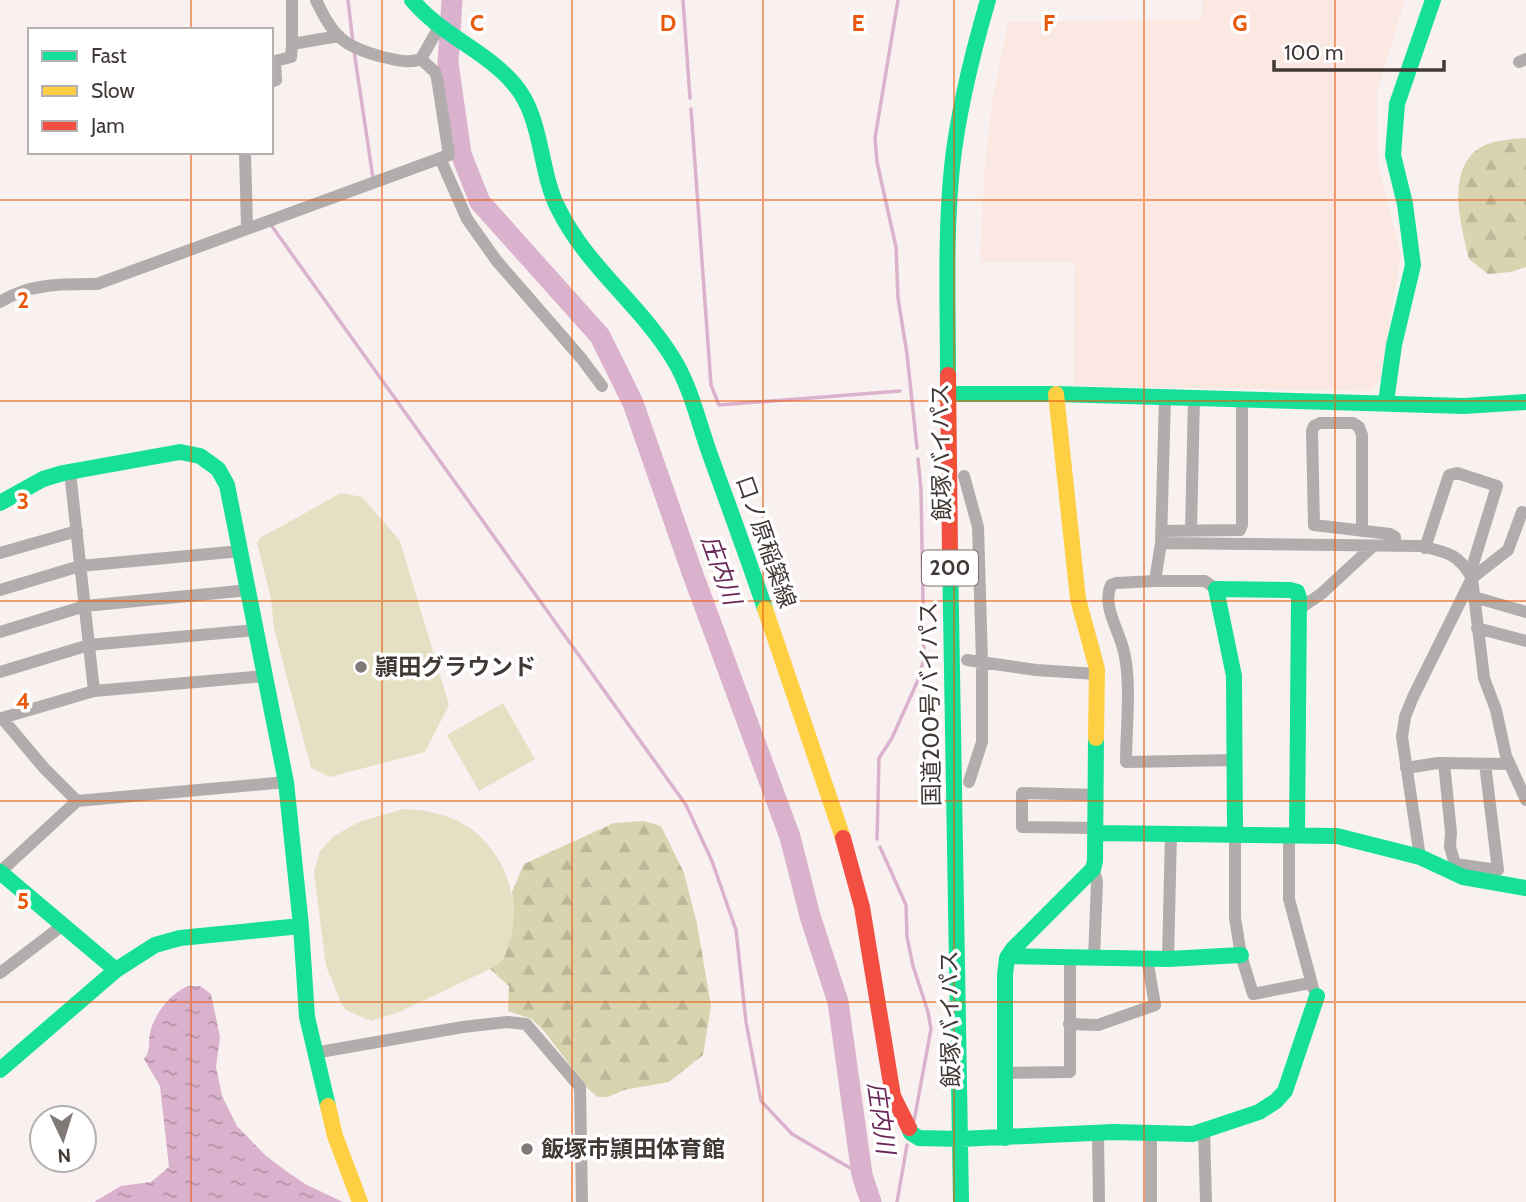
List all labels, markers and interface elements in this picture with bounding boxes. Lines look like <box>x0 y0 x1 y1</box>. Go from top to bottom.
text: C <box>470 9 484 37</box>
text: D <box>660 9 676 37</box>
text: E <box>851 9 865 37</box>
text: F <box>1043 9 1055 37</box>
text: G <box>1232 9 1248 37</box>
legend <box>28 28 273 154</box>
scale bar <box>1274 28 1444 72</box>
text: 100 m <box>1284 40 1343 65</box>
text: Fast <box>91 43 127 68</box>
text: Slow <box>91 78 135 103</box>
text: Jam <box>90 113 125 138</box>
text: 2 <box>17 286 29 314</box>
street label: 飯塚バイパス <box>926 383 956 521</box>
street label: 口ノ原稲築線 <box>730 472 802 612</box>
text: 3 <box>17 487 29 515</box>
water label: 庄内川 <box>696 531 748 611</box>
road number: 200 <box>922 550 978 586</box>
street label: 国道200号バイパス <box>914 601 946 807</box>
place label: 頴田グラウンド <box>375 653 536 681</box>
marker: 頴田グラウンド <box>353 659 369 675</box>
text: 4 <box>16 687 30 715</box>
text: 5 <box>17 887 29 915</box>
street label: 飯塚バイパス <box>935 950 965 1088</box>
water label: 庄内川 <box>862 1080 901 1159</box>
north arrow <box>28 1104 98 1174</box>
place label: 飯塚市頴田体育館 <box>541 1135 725 1163</box>
marker: 飯塚市頴田体育館 <box>519 1141 535 1157</box>
text: N <box>57 1144 72 1167</box>

